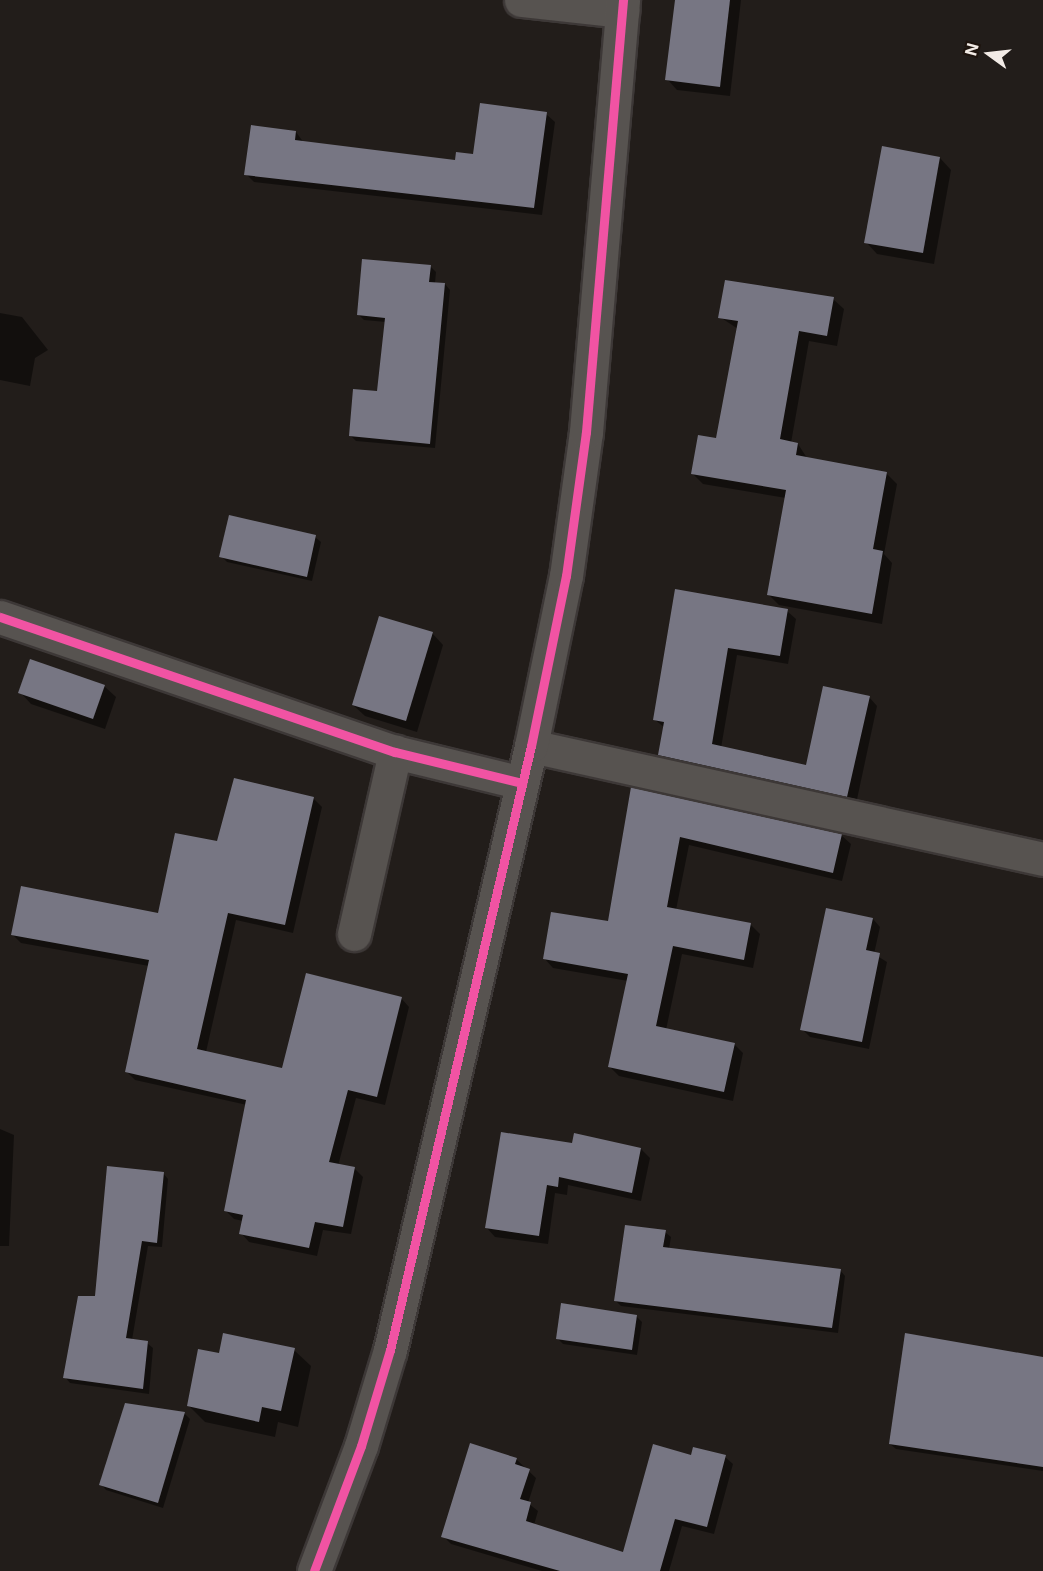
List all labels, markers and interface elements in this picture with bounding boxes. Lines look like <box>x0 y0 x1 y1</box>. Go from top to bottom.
north arrow <box>959 24 1019 84</box>
text: N <box>960 41 983 58</box>

